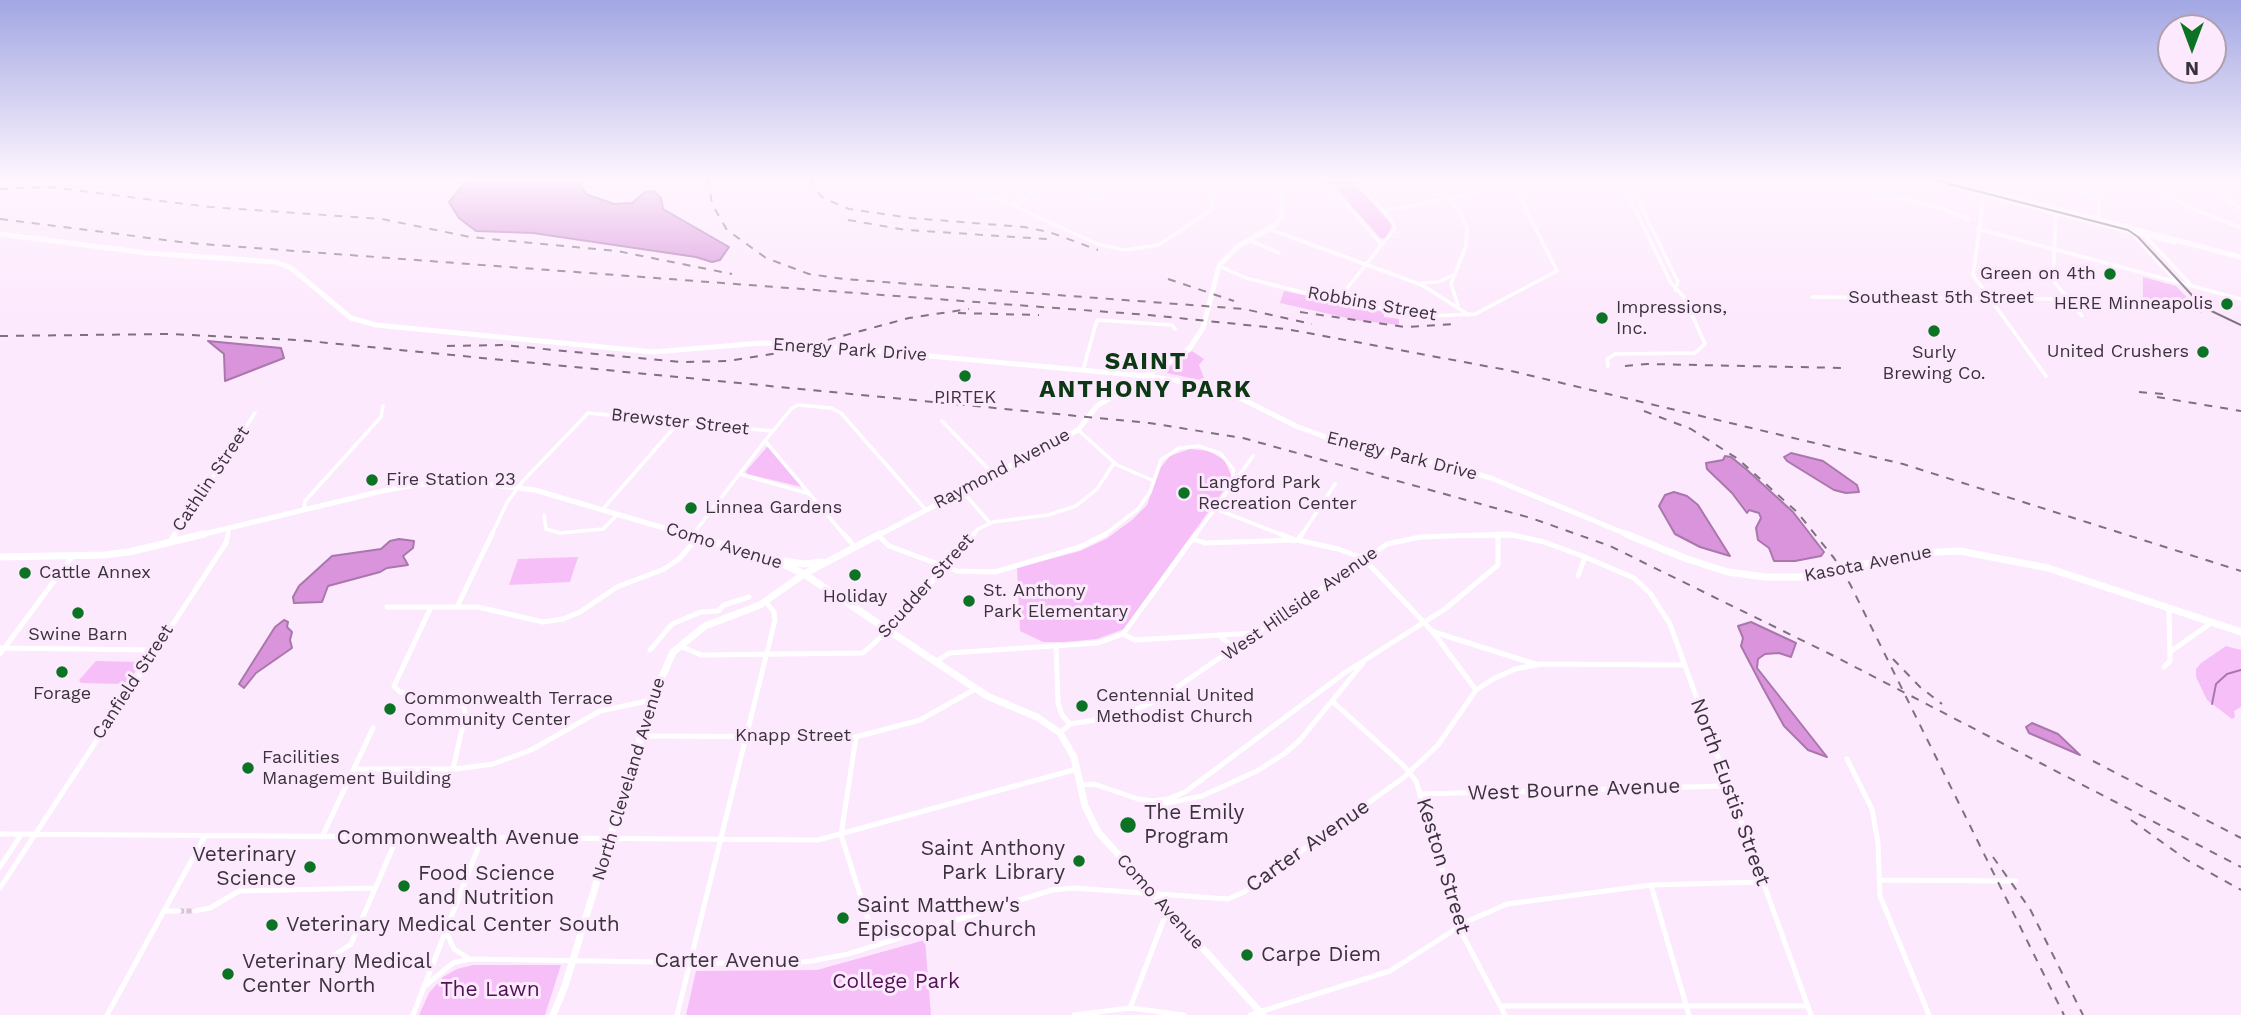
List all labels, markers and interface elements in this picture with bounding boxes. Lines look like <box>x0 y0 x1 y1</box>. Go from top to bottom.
north arrow <box>2157 14 2227 84</box>
text: N <box>2185 57 2199 80</box>
place label: Green on 4th <box>1980 263 2096 285</box>
marker: Green on 4th <box>2102 266 2118 282</box>
street label: Robbins Street <box>1306 282 1438 326</box>
street label: Southeast 5th Street <box>1848 287 2034 309</box>
place label: HERE Minneapolis <box>2054 293 2213 315</box>
marker: HERE Minneapolis <box>2219 296 2235 312</box>
place label: Impressions, Inc. <box>1616 297 1727 340</box>
marker: Impressions, Inc. <box>1594 310 1610 326</box>
marker: Surly Brewing Co. <box>1926 323 1942 339</box>
street label: Energy Park Drive <box>772 334 928 366</box>
place label: United Crushers <box>2047 341 2189 363</box>
place label: Surly Brewing Co. <box>1882 342 1986 384</box>
marker: United Crushers <box>2195 344 2211 360</box>
district label: SAINT ANTHONY PARK <box>1041 348 1251 404</box>
marker: PIRTEK <box>957 368 973 384</box>
place label: PIRTEK <box>934 387 996 409</box>
street label: Brewster Street <box>610 404 750 440</box>
street label: Cathlin Street <box>168 422 254 536</box>
street label: Raymond Avenue <box>930 424 1074 514</box>
street label: Energy Park Drive <box>1324 427 1480 485</box>
place label: Fire Station 23 <box>386 469 516 491</box>
marker: Fire Station 23 <box>364 472 380 488</box>
place label: Langford Park Recreation Center <box>1198 472 1357 514</box>
marker: Langford Park Recreation Center <box>1176 485 1192 501</box>
place label: Linnea Gardens <box>705 497 842 519</box>
marker: Linnea Gardens <box>683 500 699 516</box>
street label: Como Avenue <box>663 518 785 574</box>
street label: Scudder Street <box>873 529 979 643</box>
street label: Kasota Avenue <box>1802 541 1934 587</box>
street label: West Hillside Avenue <box>1218 542 1382 666</box>
place label: Cattle Annex <box>39 562 151 584</box>
marker: Cattle Annex <box>17 565 33 581</box>
marker: Holiday <box>847 567 863 583</box>
place label: St. Anthony Park Elementary <box>983 580 1128 622</box>
place label: Holiday <box>823 586 887 608</box>
marker: St. Anthony Park Elementary <box>961 593 977 609</box>
marker: Swine Barn <box>70 605 86 621</box>
street label: Canfield Street <box>88 620 178 744</box>
place label: Swine Barn <box>28 624 128 646</box>
marker: Forage <box>54 664 70 680</box>
street label: North Cleveland Avenue <box>588 675 670 883</box>
place label: Forage <box>33 683 91 705</box>
place label: Centennial United Methodist Church <box>1096 685 1254 728</box>
place label: Commonwealth Terrace Community Center <box>404 688 613 730</box>
street label: North Eustis Street <box>1684 695 1776 889</box>
marker: Centennial United Methodist Church <box>1074 698 1090 714</box>
marker: Commonwealth Terrace Community Center <box>382 701 398 717</box>
street label: Knapp Street <box>735 725 851 747</box>
place label: Facilities Management Building <box>262 747 451 790</box>
marker: Facilities Management Building <box>240 760 256 776</box>
street label: West Bourne Avenue <box>1467 774 1681 806</box>
street label: Carter Avenue <box>1241 794 1375 898</box>
street label: Keston Street <box>1410 795 1476 937</box>
place label: The Emily Program <box>1144 800 1244 850</box>
marker: The Emily Program <box>1118 815 1138 835</box>
street label: Commonwealth Avenue <box>337 825 579 851</box>
place label: Saint Anthony Park Library <box>921 836 1065 886</box>
place label: Veterinary Science <box>192 842 296 892</box>
street label: Como Avenue <box>1112 850 1208 954</box>
marker: Saint Anthony Park Library <box>1071 853 1087 869</box>
marker: Veterinary Science <box>302 859 318 875</box>
place label: Food Science and Nutrition <box>418 861 555 911</box>
marker: Food Science and Nutrition <box>396 878 412 894</box>
place label: Saint Matthew's Episcopal Church <box>857 893 1037 943</box>
marker: Saint Matthew's Episcopal Church <box>835 910 851 926</box>
place label: Veterinary Medical Center South <box>286 912 620 938</box>
marker: Veterinary Medical Center South <box>264 917 280 933</box>
place label: Carpe Diem <box>1261 942 1381 968</box>
marker: Carpe Diem <box>1239 947 1255 963</box>
street label: Carter Avenue <box>654 948 800 974</box>
place label: Veterinary Medical Center North <box>242 949 432 999</box>
marker: Veterinary Medical Center North <box>220 966 236 982</box>
park label: College Park <box>832 969 960 995</box>
park label: The Lawn <box>440 977 540 1003</box>

